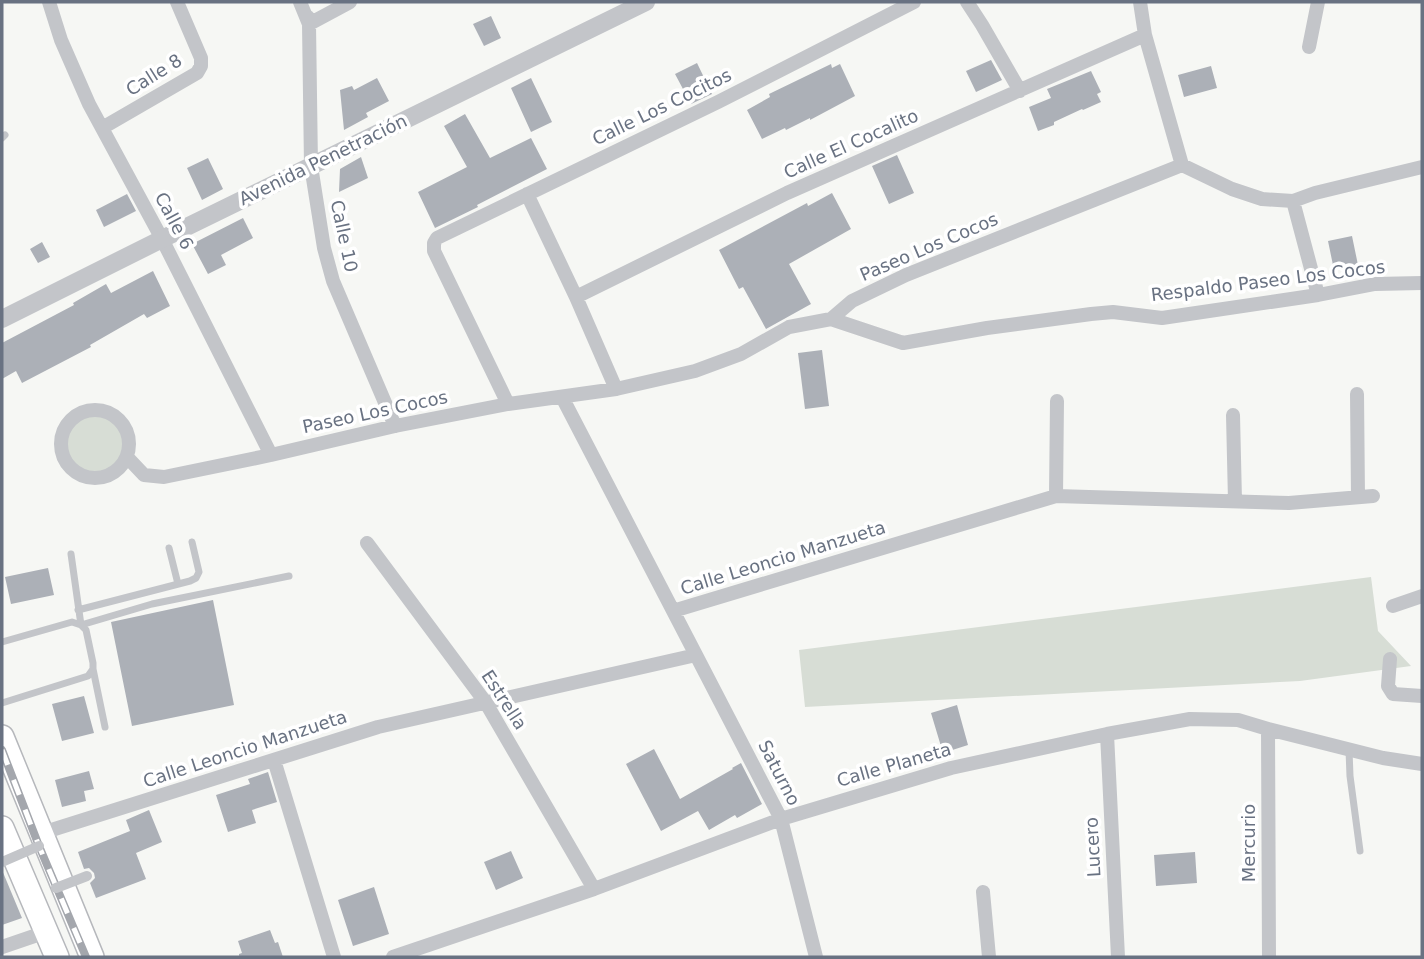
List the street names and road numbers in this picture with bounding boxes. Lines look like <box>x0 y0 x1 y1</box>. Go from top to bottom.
street label: Calle 8 <box>122 49 186 100</box>
street label: Calle Los Cocitos <box>589 64 735 149</box>
street label: Calle El Cocalito <box>780 104 921 183</box>
street label: Avenida Penetración <box>235 110 410 209</box>
street label: Calle 6 <box>151 189 198 253</box>
street label: Calle 10 <box>327 198 362 274</box>
street label: Paseo Los Cocos <box>857 208 1001 285</box>
street label: Respaldo Paseo Los Cocos <box>1150 256 1386 305</box>
street label: Paseo Los Cocos <box>300 386 449 437</box>
street label: Calle Leoncio Manzueta <box>678 516 888 599</box>
street label: Estrella <box>477 666 531 734</box>
street label: Calle Leoncio Manzueta <box>140 706 349 791</box>
street label: Saturno <box>754 737 805 809</box>
street label: Calle Planeta <box>834 738 953 791</box>
street label: Mercurio <box>1238 804 1259 882</box>
street label: Lucero <box>1080 816 1105 878</box>

